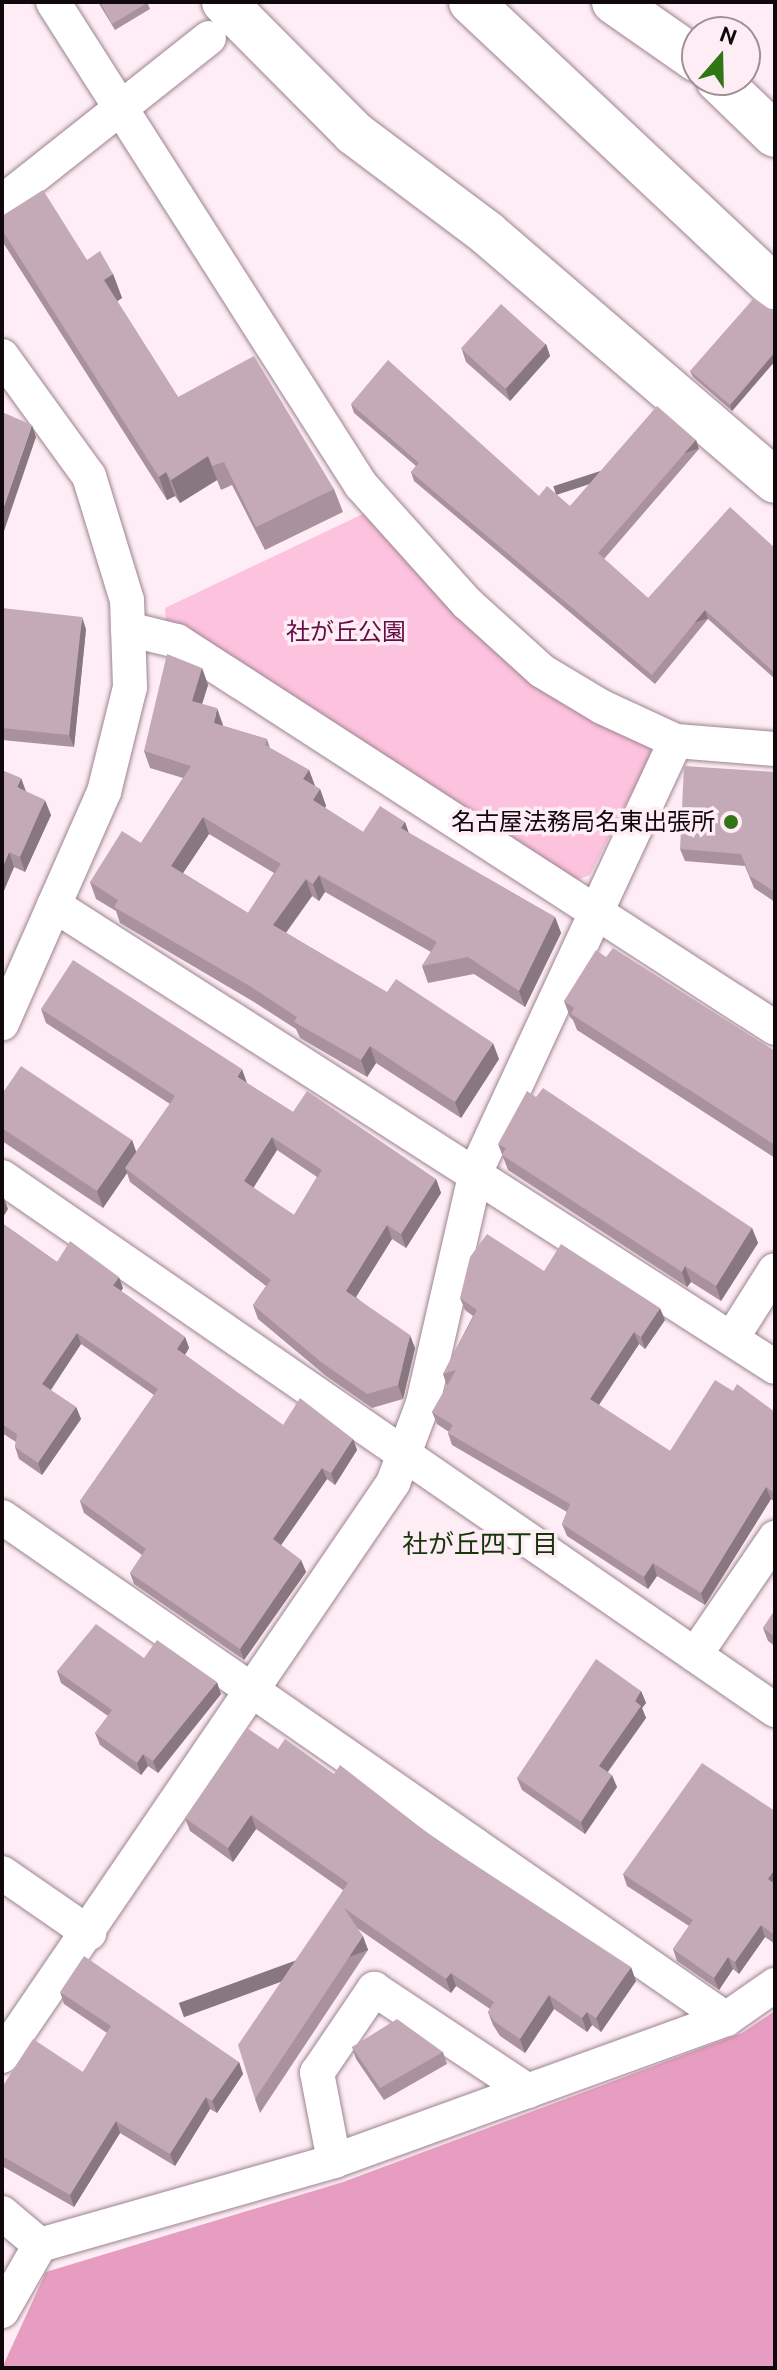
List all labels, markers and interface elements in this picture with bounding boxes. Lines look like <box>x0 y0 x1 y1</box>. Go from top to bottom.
north arrow <box>681 16 761 96</box>
text: N <box>717 20 741 49</box>
park label: 社が丘公園 <box>286 618 406 646</box>
place label: 名古屋法務局名東出張所 <box>451 808 715 836</box>
marker: 名古屋法務局名東出張所 <box>722 813 740 831</box>
district label: 社が丘四丁目 <box>402 1528 558 1560</box>

